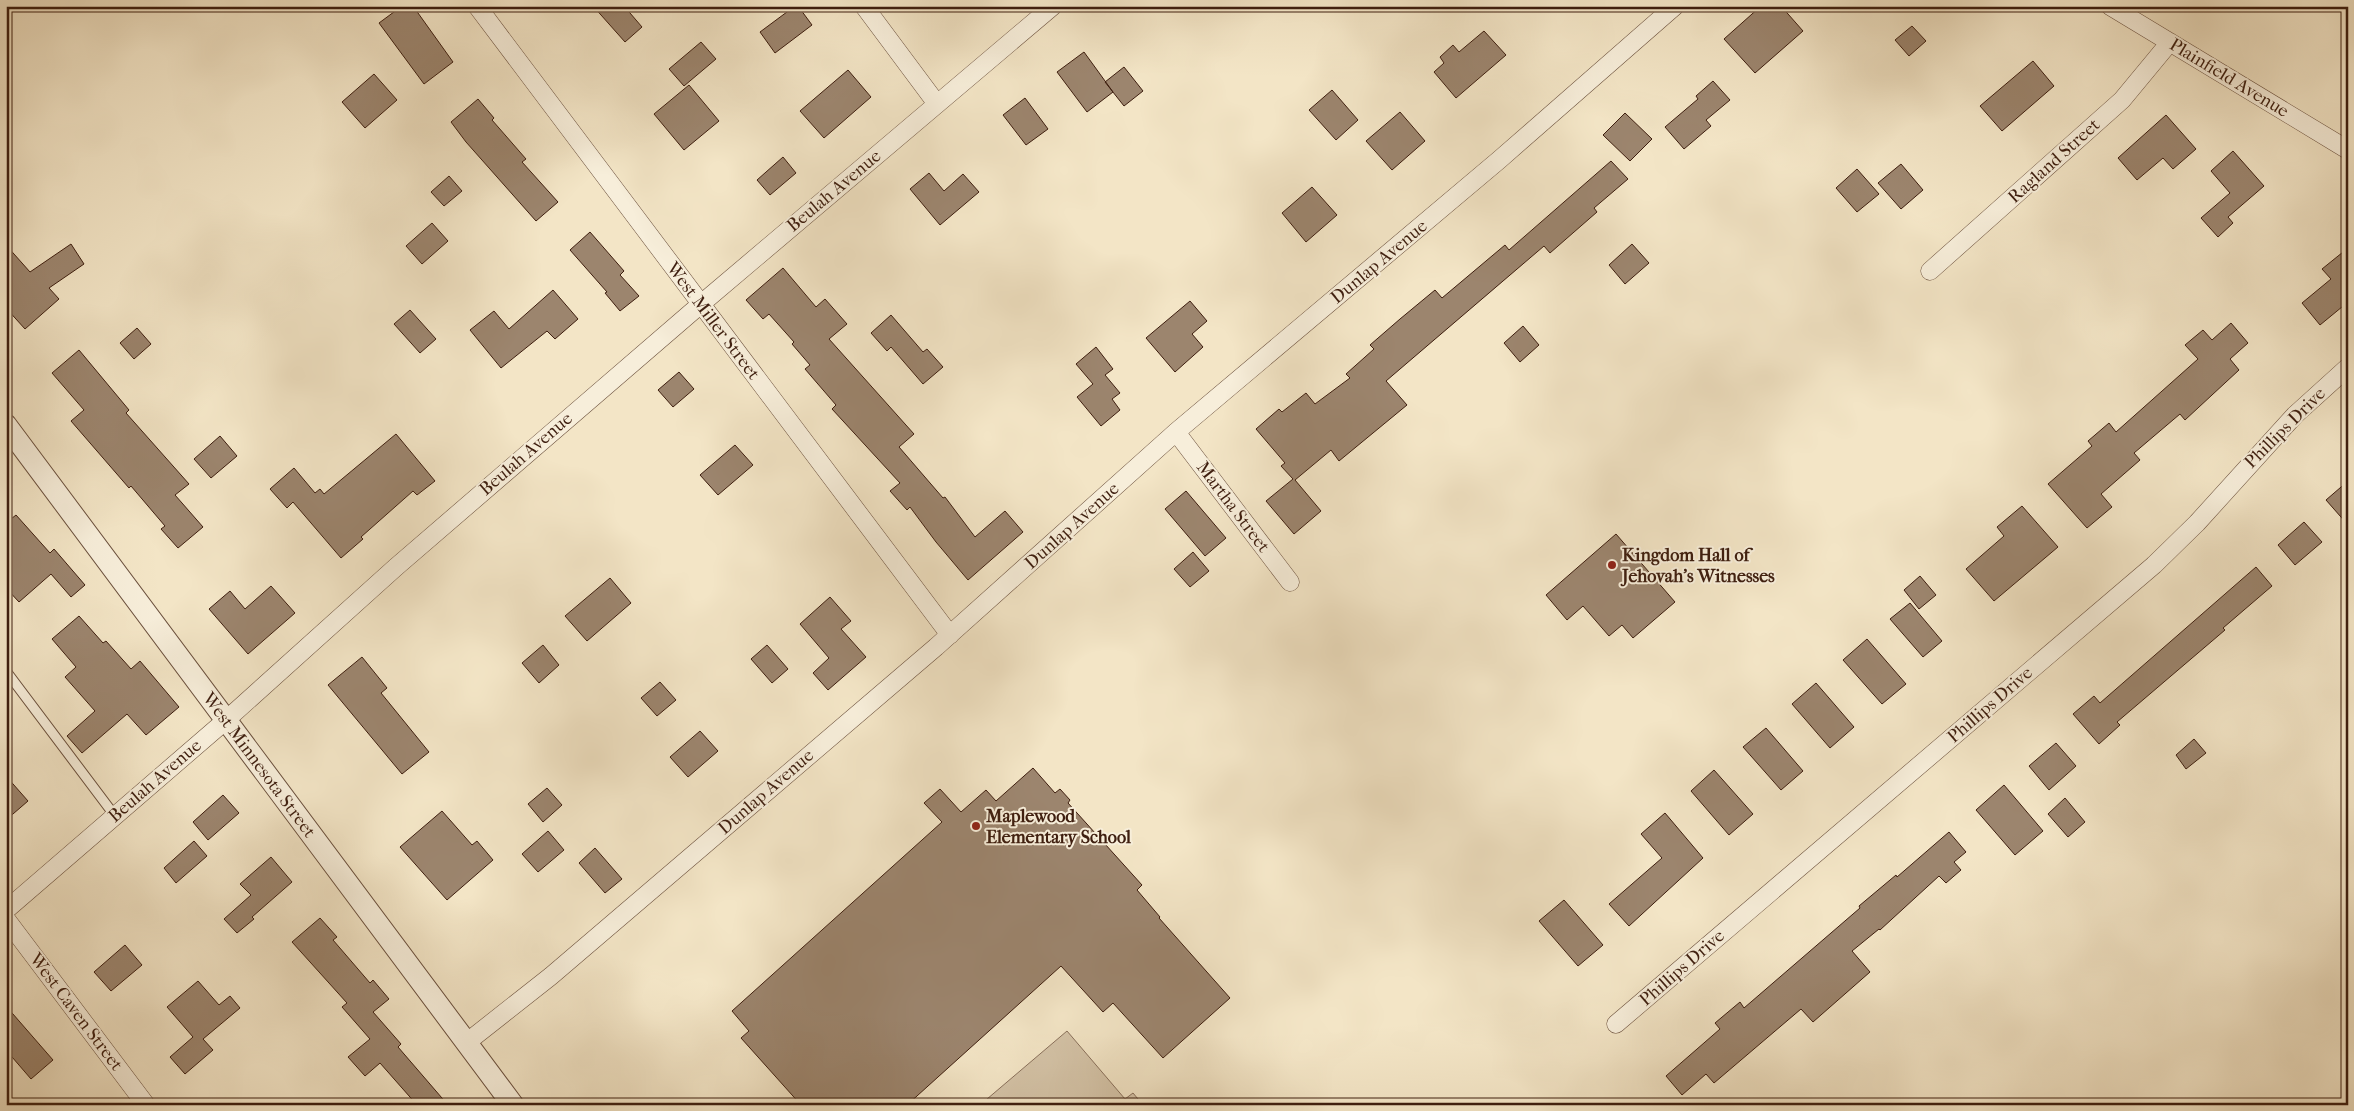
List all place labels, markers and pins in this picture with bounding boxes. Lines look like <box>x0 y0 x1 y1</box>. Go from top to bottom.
place label: Kingdom Hall of Jehovah's Witnesses <box>1620 545 1775 587</box>
marker: Kingdom Hall of Jehovah's Witnesses <box>1606 559 1618 571</box>
place label: Maplewood Elementary School <box>985 806 1132 848</box>
marker: Maplewood Elementary School <box>970 820 982 832</box>

